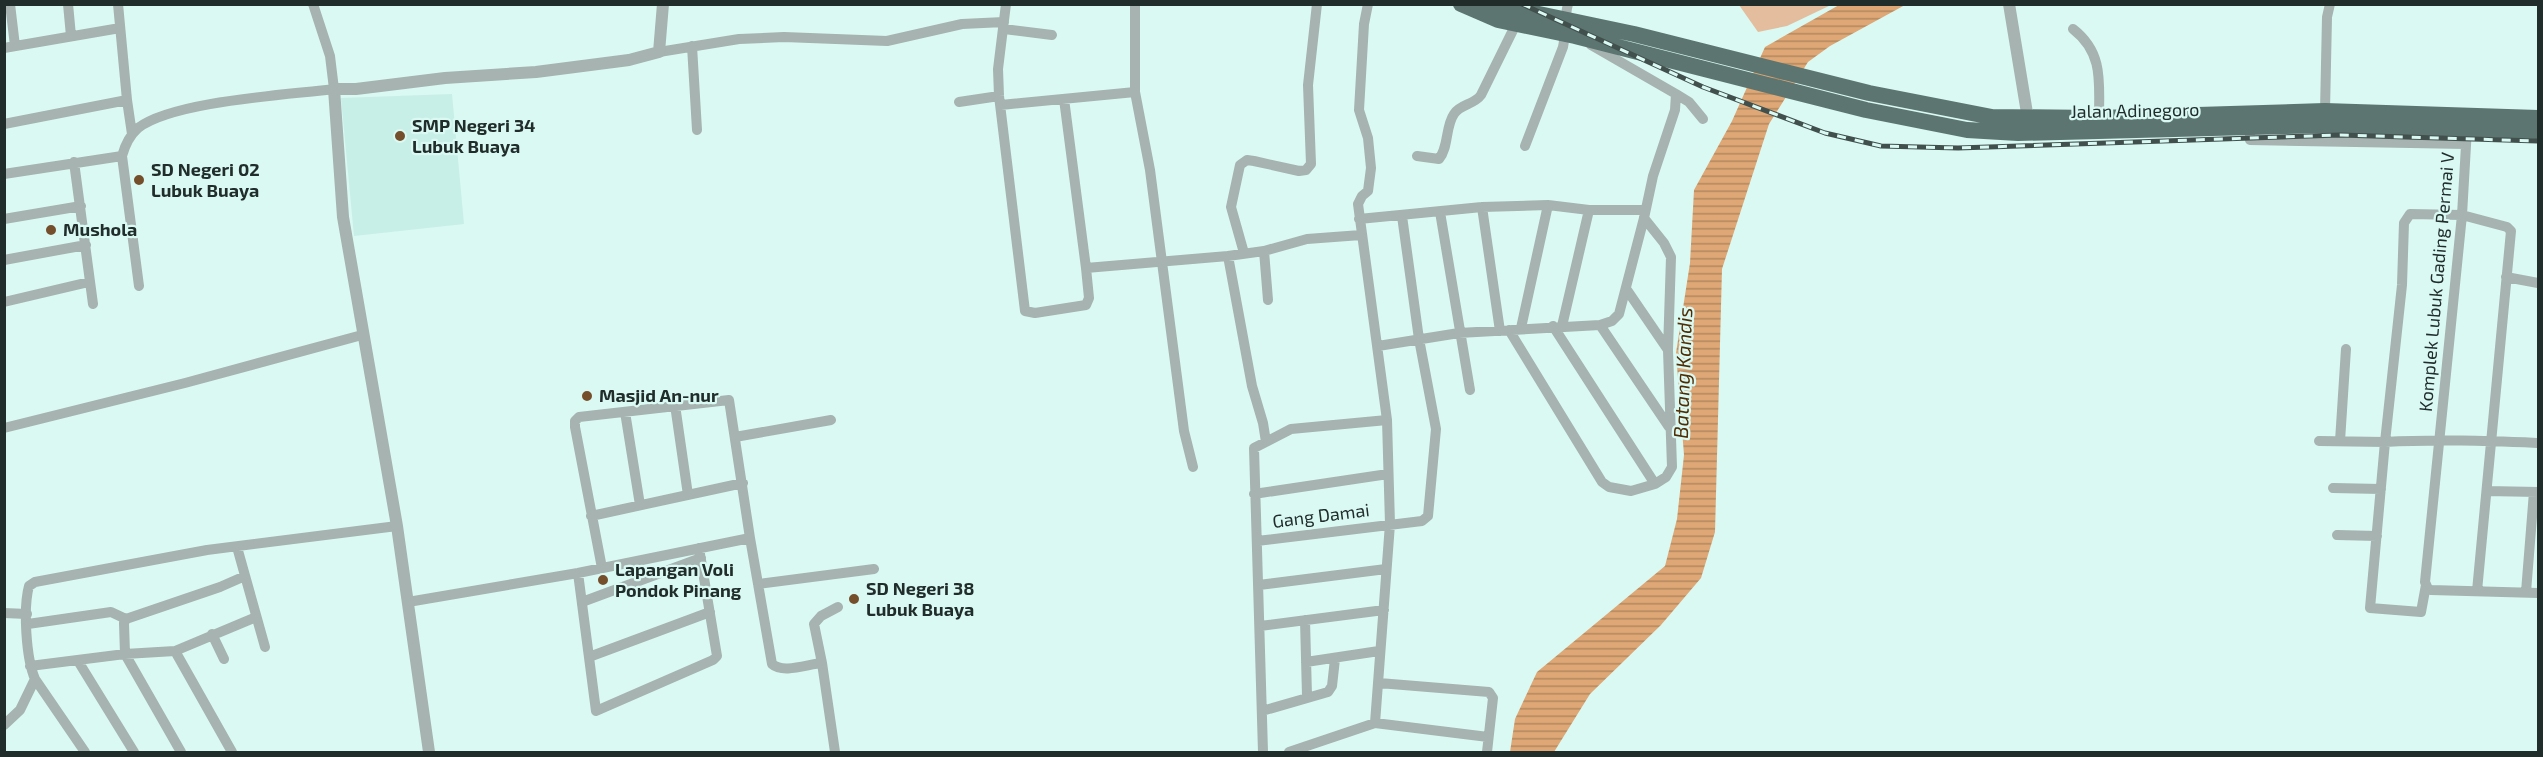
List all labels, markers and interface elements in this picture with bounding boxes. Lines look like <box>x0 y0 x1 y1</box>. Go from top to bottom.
street label: Jalan Adinegoro <box>2070 98 2200 122</box>
place label: SMP Negeri 34 Lubuk Buaya <box>412 114 536 157</box>
marker: SMP Negeri 34 Lubuk Buaya <box>393 129 407 143</box>
street label: Komplek Lubuk Gading Permai V <box>2414 151 2458 413</box>
place label: SD Negeri 02 Lubuk Buaya <box>151 158 260 201</box>
marker: SD Negeri 02 Lubuk Buaya <box>132 173 146 187</box>
place label: Mushola <box>63 218 137 240</box>
marker: Mushola <box>44 223 58 237</box>
water label: Batang Kandis <box>1668 307 1696 439</box>
place label: Masjid An-nur <box>599 384 719 406</box>
marker: Masjid An-nur <box>580 389 594 403</box>
street label: Gang Damai <box>1271 498 1371 532</box>
place label: Lapangan Voli Pondok Pinang <box>615 558 742 601</box>
marker: Lapangan Voli Pondok Pinang <box>596 573 610 587</box>
place label: SD Negeri 38 Lubuk Buaya <box>866 577 974 620</box>
marker: SD Negeri 38 Lubuk Buaya <box>847 592 861 606</box>

